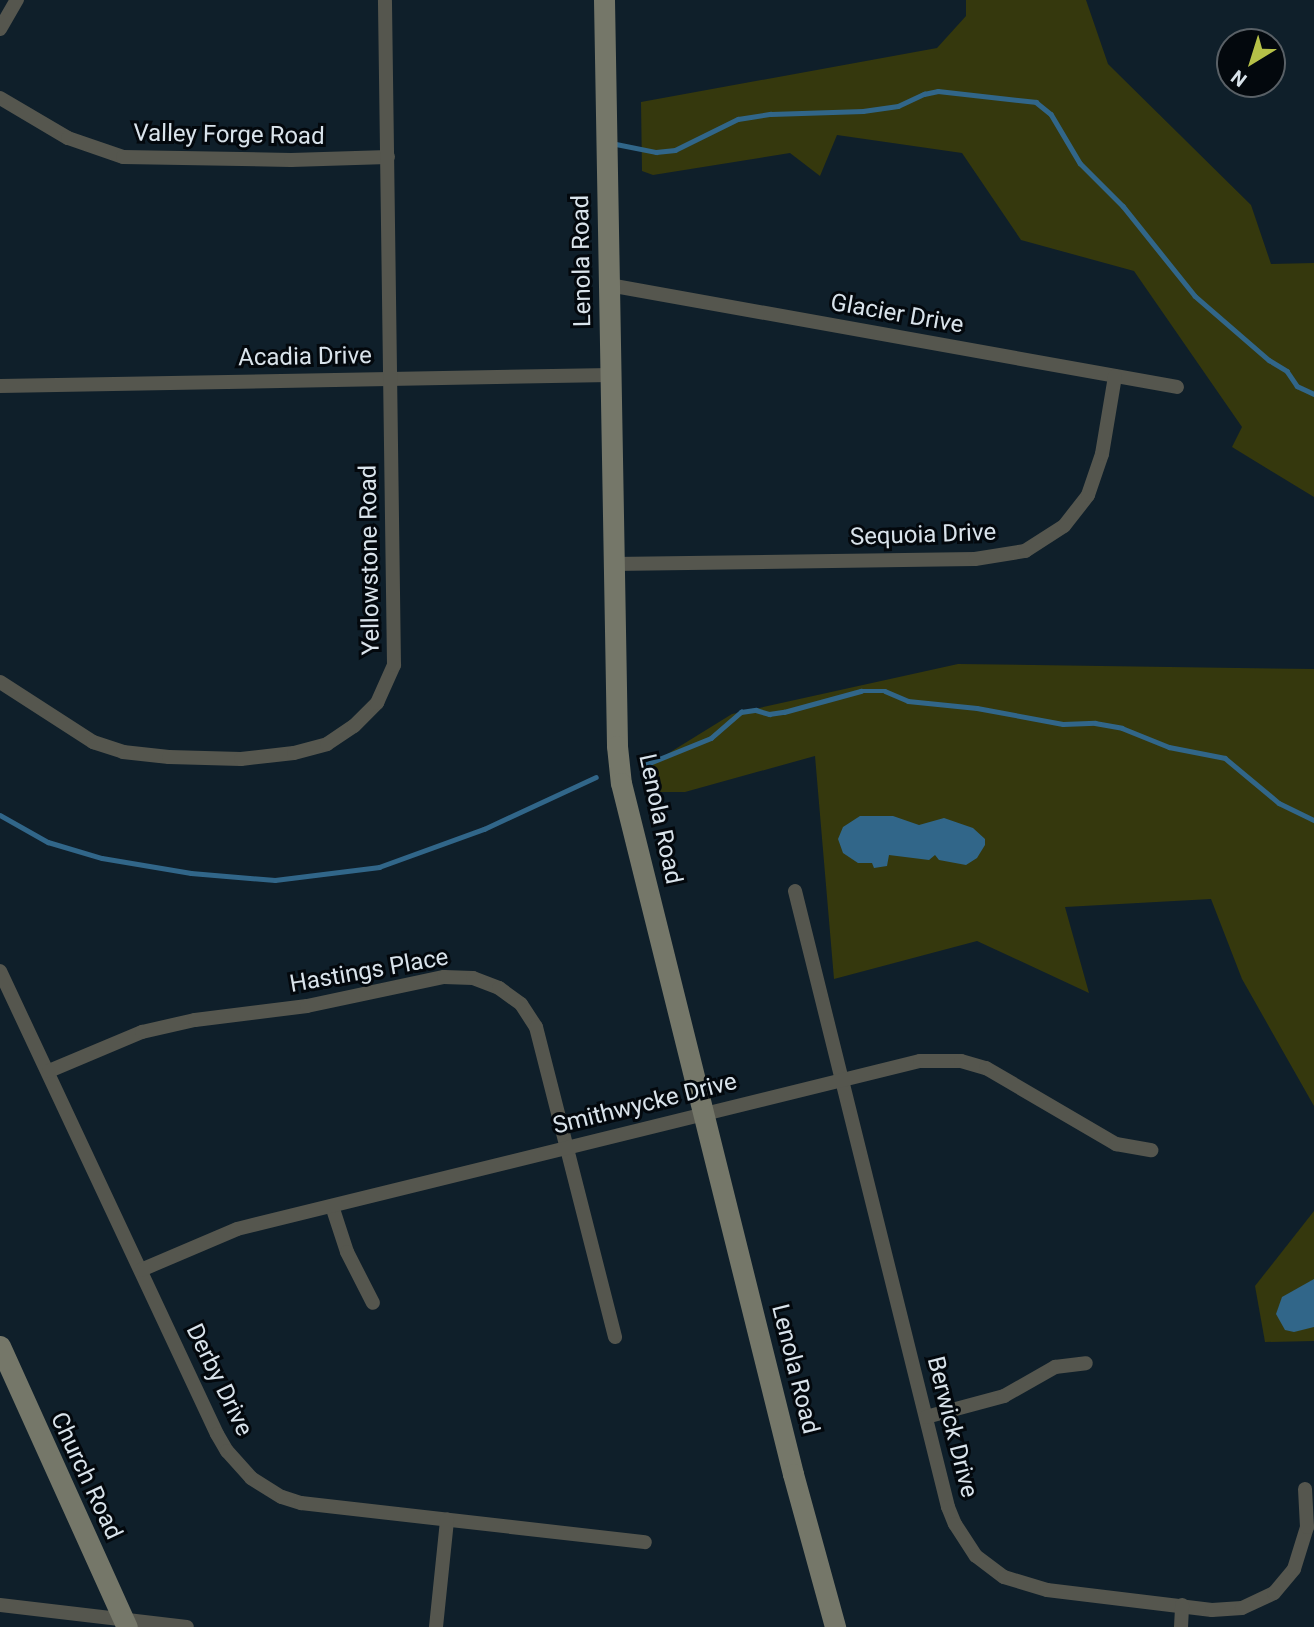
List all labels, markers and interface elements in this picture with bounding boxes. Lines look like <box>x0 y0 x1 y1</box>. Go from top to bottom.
north arrow <box>1216 28 1286 98</box>
text: N <box>1227 65 1251 92</box>
street label: Valley Forge Road <box>133 119 325 151</box>
street label: Lenola Road <box>566 195 598 327</box>
street label: Glacier Drive <box>828 288 966 340</box>
street label: Acadia Drive <box>238 341 372 373</box>
street label: Yellowstone Road <box>354 465 386 655</box>
street label: Sequoia Drive <box>849 518 997 552</box>
street label: Lenola Road <box>632 751 688 887</box>
street label: Hastings Place <box>287 943 451 999</box>
street label: Smithwycke Drive <box>550 1067 740 1141</box>
street label: Lenola Road <box>765 1301 825 1437</box>
street label: Derby Drive <box>179 1319 259 1441</box>
street label: Berwick Drive <box>921 1353 983 1501</box>
street label: Church Road <box>44 1408 128 1544</box>

